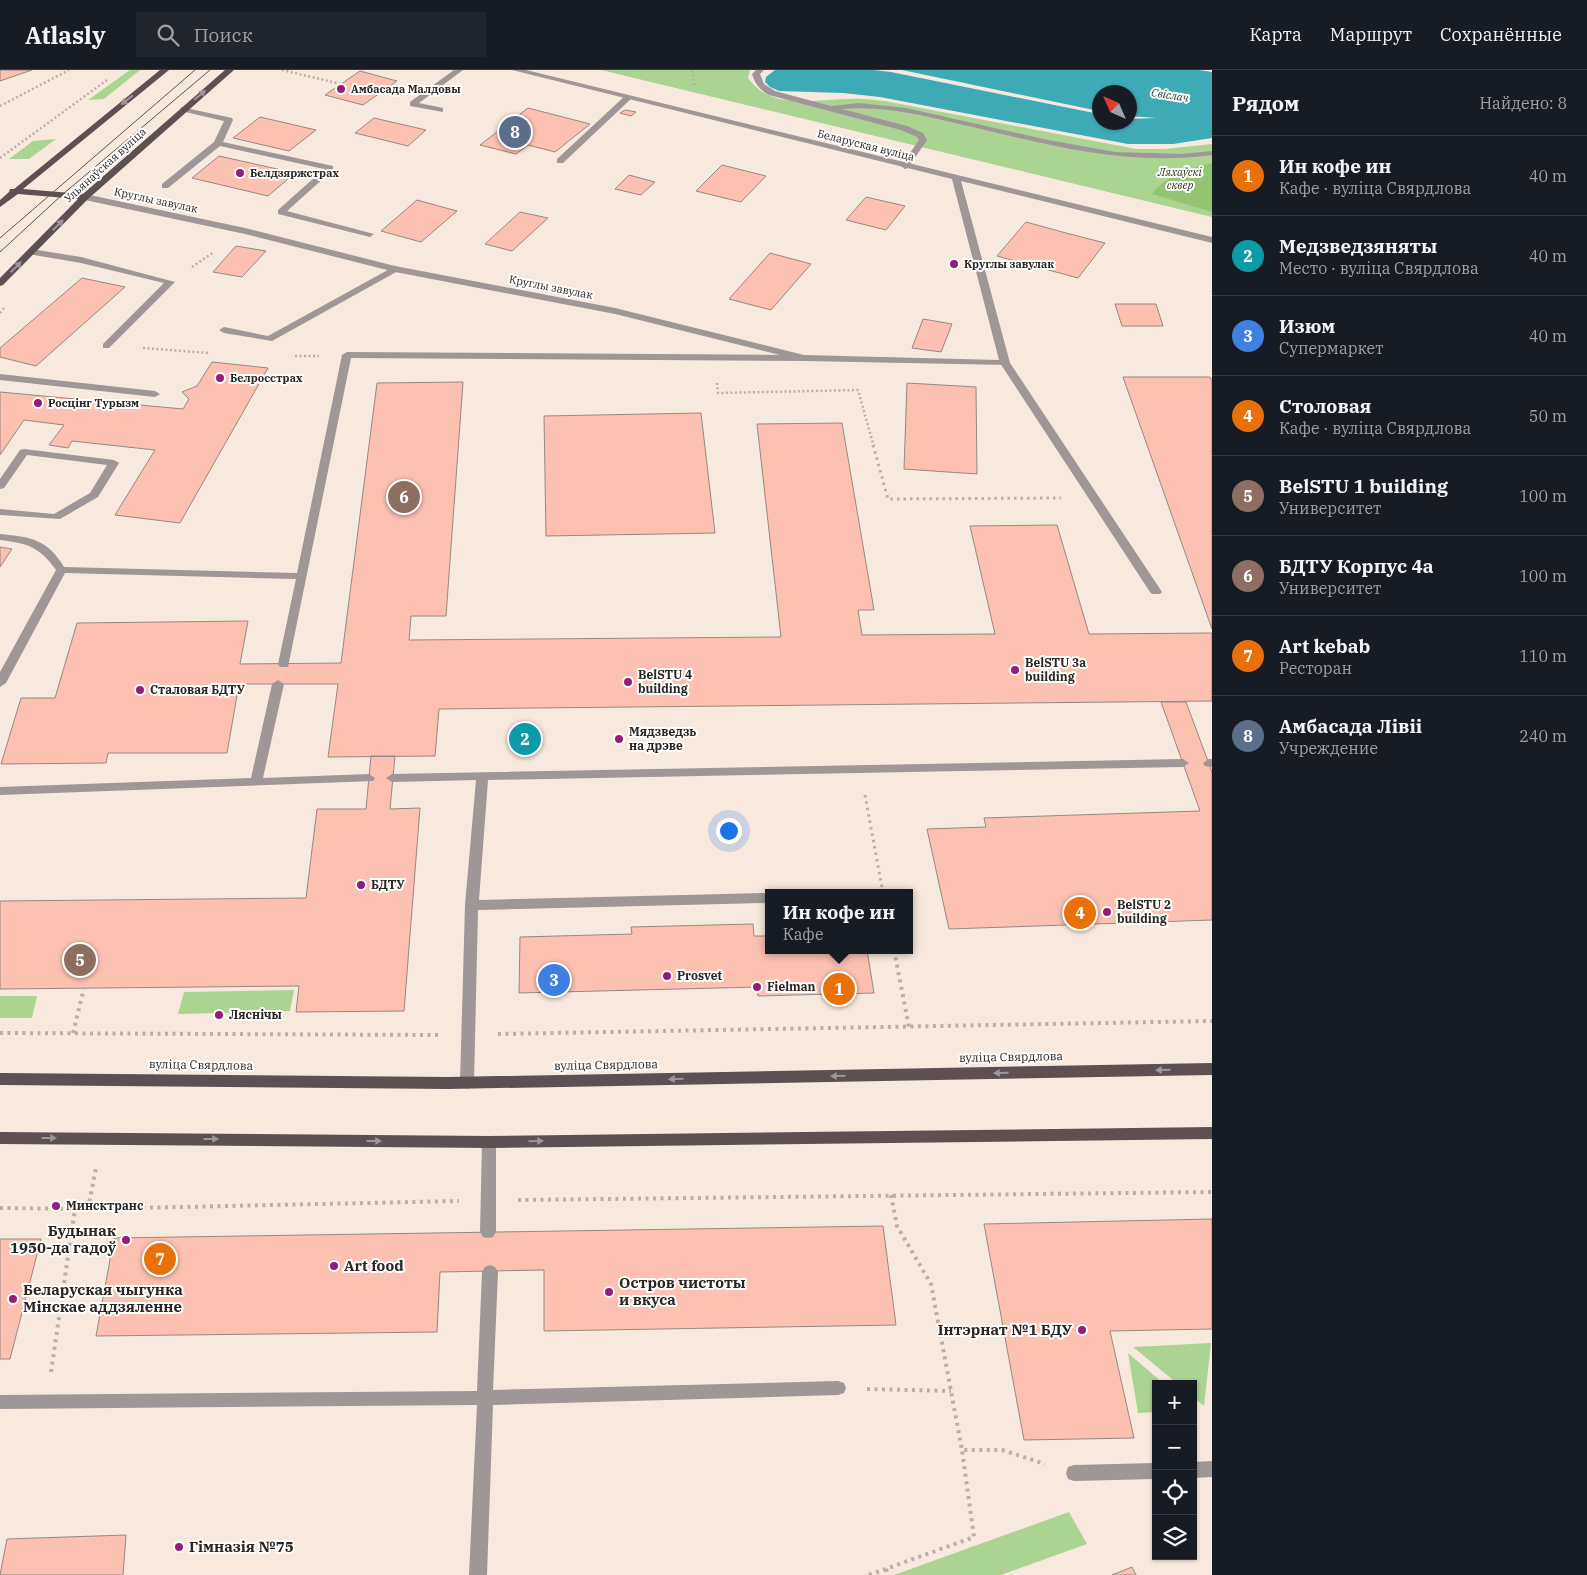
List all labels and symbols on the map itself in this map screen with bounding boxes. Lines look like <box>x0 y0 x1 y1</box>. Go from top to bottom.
place label: Амбасада Малдовы <box>351 82 461 96</box>
marker: Амбасада Малдовы <box>335 83 347 95</box>
north arrow <box>1092 85 1137 130</box>
water label: Свіслач <box>1150 85 1190 105</box>
one-way arrow <box>194 90 207 101</box>
one-way arrow <box>121 95 134 106</box>
pin: 8 <box>499 113 531 151</box>
street label: Ульянаўская вуліца <box>61 124 149 206</box>
street label: Беларуская вуліца <box>816 126 916 164</box>
park label: Ляхаўскі сквер <box>1157 165 1203 192</box>
place label: Белдзяржстрах <box>250 166 339 180</box>
marker: Белдзяржстрах <box>234 167 246 179</box>
street label: Круглы завулак <box>113 184 200 216</box>
one-way arrow <box>52 219 64 231</box>
place label: Круглы завулак <box>964 257 1054 271</box>
marker: Круглы завулак <box>948 258 960 270</box>
one-way arrow <box>9 262 21 274</box>
street label: Круглы завулак <box>508 272 595 302</box>
place label: Белросстрах <box>230 371 303 385</box>
marker: Белросстрах <box>214 372 226 384</box>
place label: Росцінг Турызм <box>48 396 139 410</box>
marker: Росцінг Турызм <box>32 397 44 409</box>
pin: 6 <box>388 478 420 516</box>
place label: BelSTU 3a building <box>1025 655 1086 684</box>
marker: BelSTU 3a building <box>1009 664 1021 676</box>
place label: BelSTU 4 building <box>638 667 692 696</box>
marker: BelSTU 4 building <box>622 676 634 688</box>
place label: Сталовая БДТУ <box>150 682 246 697</box>
marker: Сталовая БДТУ <box>134 684 146 696</box>
pin: 2 <box>509 720 541 758</box>
place label: Мядзведзь на дрэве <box>629 724 696 753</box>
marker: Мядзведзь на дрэве <box>613 733 625 745</box>
your location <box>716 818 742 844</box>
place label: БДТУ <box>371 877 405 892</box>
marker: БДТУ <box>355 879 367 891</box>
pin: 4 <box>1064 894 1096 932</box>
place label: BelSTU 2 building <box>1117 897 1171 926</box>
marker: BelSTU 2 building <box>1101 906 1113 918</box>
pin: 5 <box>64 941 96 979</box>
pin: 3 <box>538 961 570 999</box>
place label: Prosvet <box>677 968 722 983</box>
marker: Prosvet <box>661 970 673 982</box>
pin: 1 <box>823 970 855 1008</box>
place label: Fielman <box>767 979 816 994</box>
marker: Fielman <box>751 981 763 993</box>
place label: Ляснічы <box>229 1007 282 1022</box>
marker: Ляснічы <box>213 1009 225 1021</box>
street label: вуліца Свярдлова <box>959 1048 1064 1065</box>
street label: вуліца Свярдлова <box>149 1056 254 1073</box>
street label: вуліца Свярдлова <box>554 1056 659 1073</box>
one-way arrow <box>1155 1066 1171 1074</box>
one-way arrow <box>993 1069 1009 1077</box>
one-way arrow <box>830 1072 846 1080</box>
one-way arrow <box>668 1075 684 1083</box>
one-way arrow <box>41 1134 57 1142</box>
one-way arrow <box>203 1135 219 1143</box>
one-way arrow <box>366 1137 382 1145</box>
one-way arrow <box>528 1137 544 1145</box>
place label: Минсктранс <box>66 1198 144 1213</box>
marker: Минсктранс <box>50 1200 62 1212</box>
place label: Будынак 1950-да гадоў <box>10 1221 116 1257</box>
marker: Будынак 1950-да гадоў <box>120 1234 132 1246</box>
pin: 7 <box>144 1240 176 1278</box>
place label: Art food <box>344 1256 404 1275</box>
marker: Art food <box>328 1260 340 1272</box>
place label: Остров чистоты и вкуса <box>619 1273 746 1309</box>
place label: Беларуская чыгунка Мінскае аддзяленне <box>23 1280 183 1316</box>
marker: Остров чистоты и вкуса <box>603 1286 615 1298</box>
marker: Беларуская чыгунка Мінскае аддзяленне <box>7 1293 19 1305</box>
place label: Інтэрнат №1 БДУ <box>938 1320 1073 1339</box>
marker: Інтэрнат №1 БДУ <box>1076 1324 1088 1336</box>
place label: Гімназія №75 <box>189 1537 294 1556</box>
marker: Гімназія №75 <box>173 1541 185 1553</box>

